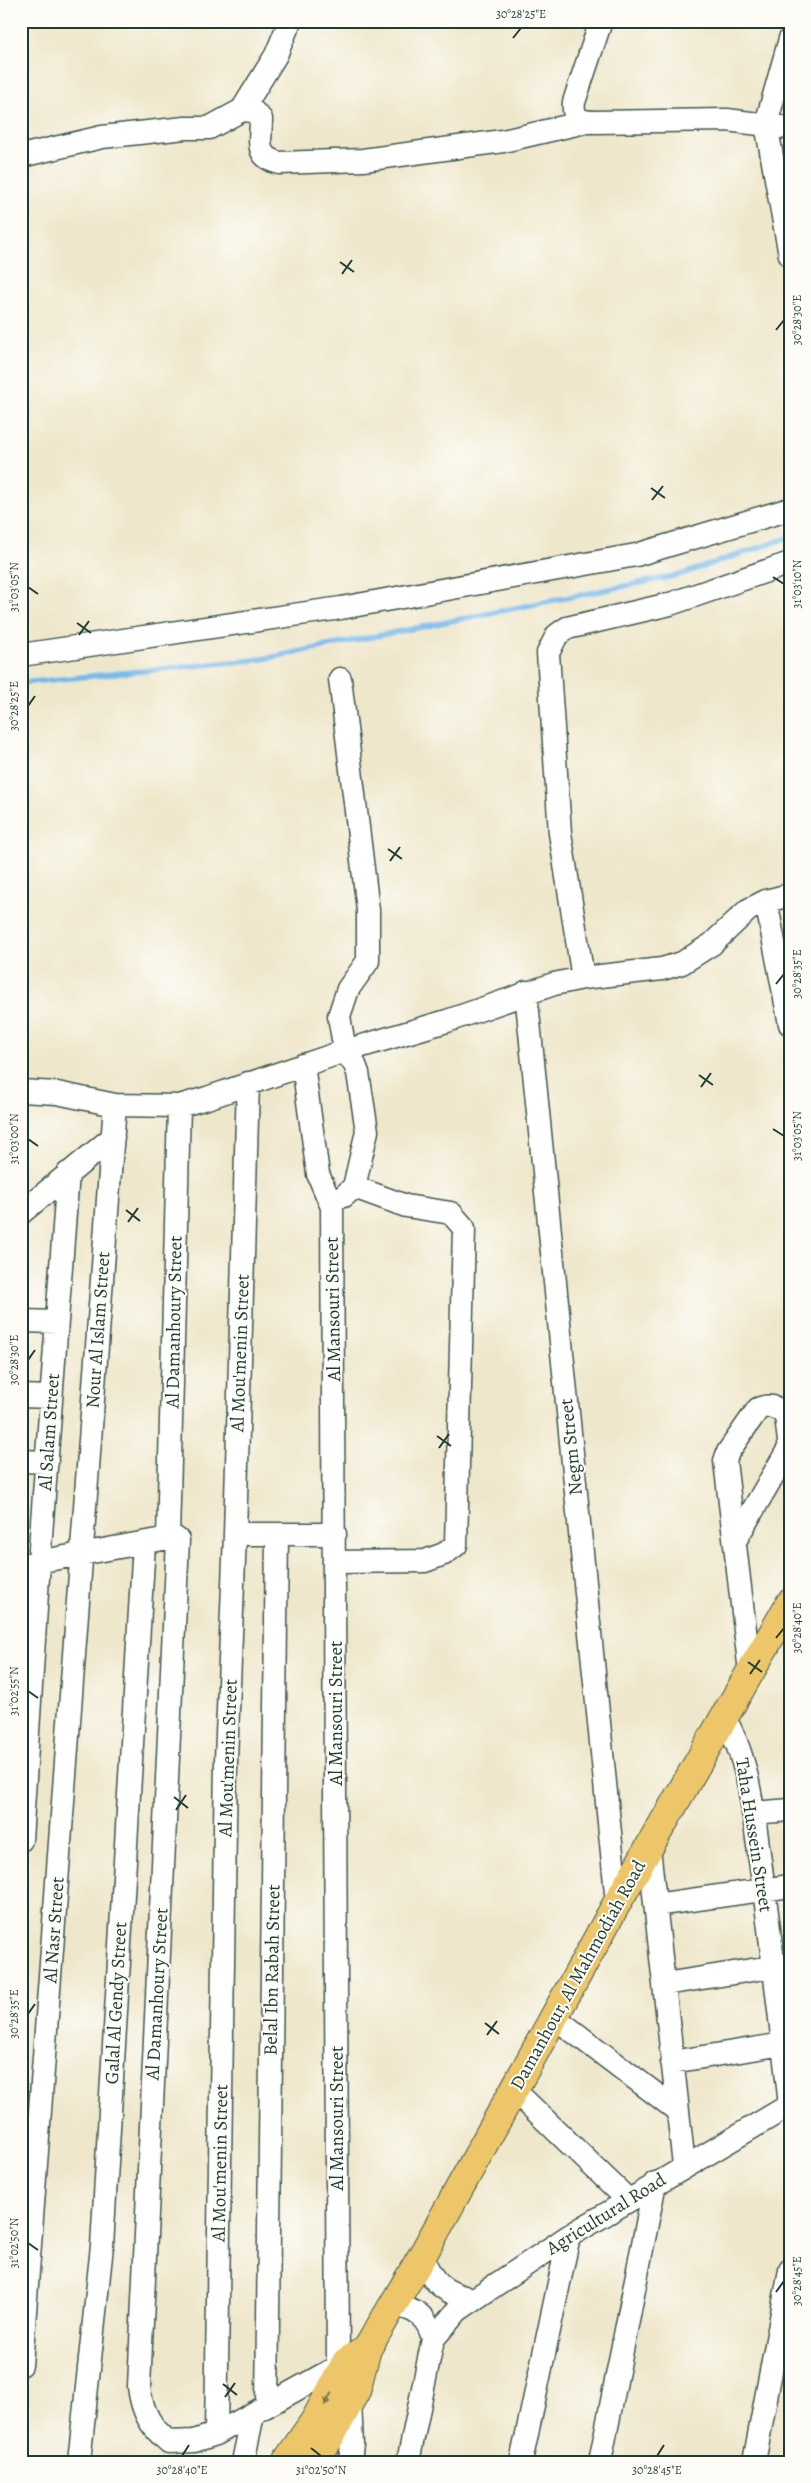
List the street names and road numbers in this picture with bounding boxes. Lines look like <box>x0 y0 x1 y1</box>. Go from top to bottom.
street label: Al Damanhoury Street <box>159 1235 189 1410</box>
street label: Al Mansouri Street <box>319 1236 347 1383</box>
street label: Nour Al Islam Street <box>80 1251 116 1409</box>
street label: Al Mou'menin Street <box>224 1274 256 1433</box>
street label: Al Salam Street <box>32 1373 66 1492</box>
street label: Negm Street <box>553 1397 589 1497</box>
street label: Al Mansouri Street <box>323 1641 349 1786</box>
street label: Al Mou'menin Street <box>212 1679 244 1838</box>
street label: Taha Hussein Street <box>729 1756 779 1914</box>
street label: Damanhour, Al Mahmodiah Road <box>504 1855 653 2095</box>
street label: Al Nasr Street <box>37 1876 71 1985</box>
street label: Belal Ibn Rabah Street <box>258 1884 286 2056</box>
street label: Al Damanhoury Street <box>139 1907 175 2082</box>
street label: Galal Al Gendy Street <box>99 1921 133 2085</box>
street label: Al Mansouri Street <box>324 2046 350 2191</box>
street label: Al Mou'menin Street <box>206 2084 234 2243</box>
street label: Agricultural Road <box>540 2166 672 2262</box>

